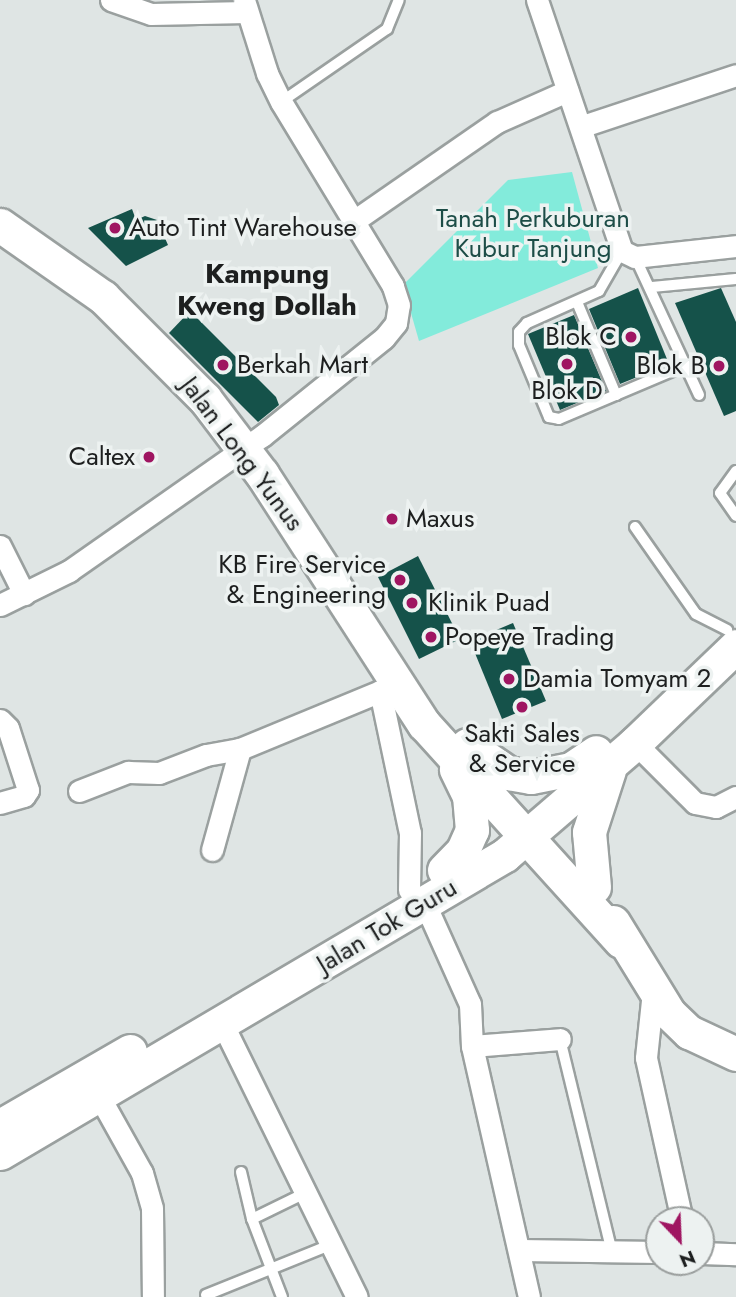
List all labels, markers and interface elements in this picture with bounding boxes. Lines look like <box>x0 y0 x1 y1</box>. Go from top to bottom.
park label: Tanah Perkuburan Kubur Tanjung <box>436 203 630 264</box>
place label: Auto Tint Warehouse <box>129 212 357 244</box>
marker: Auto Tint Warehouse <box>107 220 123 236</box>
district label: Kampung Kweng Dollah <box>177 257 357 323</box>
place label: Blok C <box>545 321 617 353</box>
marker: Blok C <box>623 329 639 345</box>
place label: Berkah Mart <box>237 349 368 381</box>
place label: Blok B <box>637 350 705 382</box>
marker: Blok D <box>559 356 575 372</box>
marker: Berkah Mart <box>215 357 231 373</box>
marker: Blok B <box>711 358 727 374</box>
street label: Jalan Long Yunus <box>174 371 310 537</box>
place label: Blok D <box>531 375 603 407</box>
place label: Caltex <box>69 441 135 473</box>
marker: Caltex <box>141 449 157 465</box>
place label: Maxus <box>406 503 474 535</box>
marker: Maxus <box>384 511 400 527</box>
place label: KB Fire Service & Engineering <box>218 549 386 610</box>
marker: KB Fire Service & Engineering <box>392 572 408 588</box>
place label: Klinik Puad <box>428 587 550 619</box>
marker: Klinik Puad <box>402 593 422 613</box>
place label: Popeye Trading <box>445 621 614 653</box>
marker: Popeye Trading <box>423 629 439 645</box>
place label: Damia Tomyam 2 <box>523 663 711 695</box>
marker: Damia Tomyam 2 <box>501 671 517 687</box>
marker: Sakti Sales & Service <box>514 699 530 715</box>
place label: Sakti Sales & Service <box>464 718 580 780</box>
street label: Jalan Tok Guru <box>311 872 463 980</box>
north arrow <box>645 1206 715 1276</box>
text: N <box>675 1244 700 1274</box>

